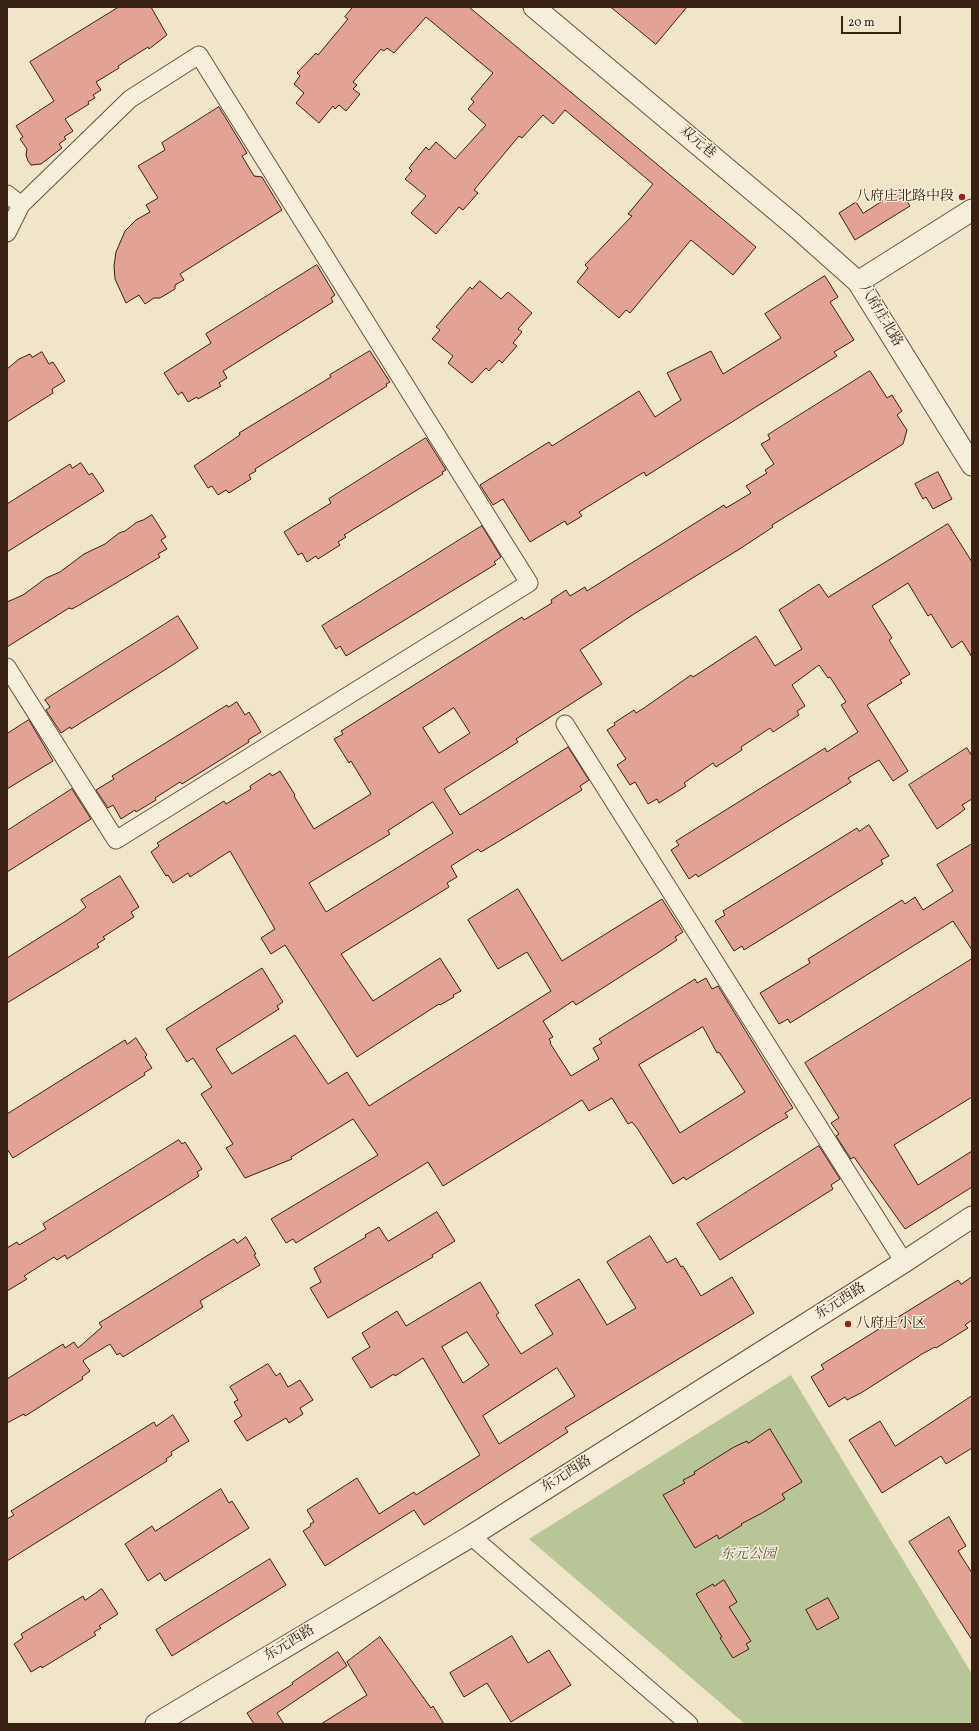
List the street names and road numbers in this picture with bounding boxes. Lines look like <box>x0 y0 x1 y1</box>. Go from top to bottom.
street label: 双元巷 <box>676 123 718 163</box>
street label: 八府庄北路 <box>855 282 905 350</box>
street label: 东元西路 <box>813 1280 869 1324</box>
street label: 东元西路 <box>539 1453 595 1497</box>
street label: 东元西路 <box>262 1622 318 1666</box>

